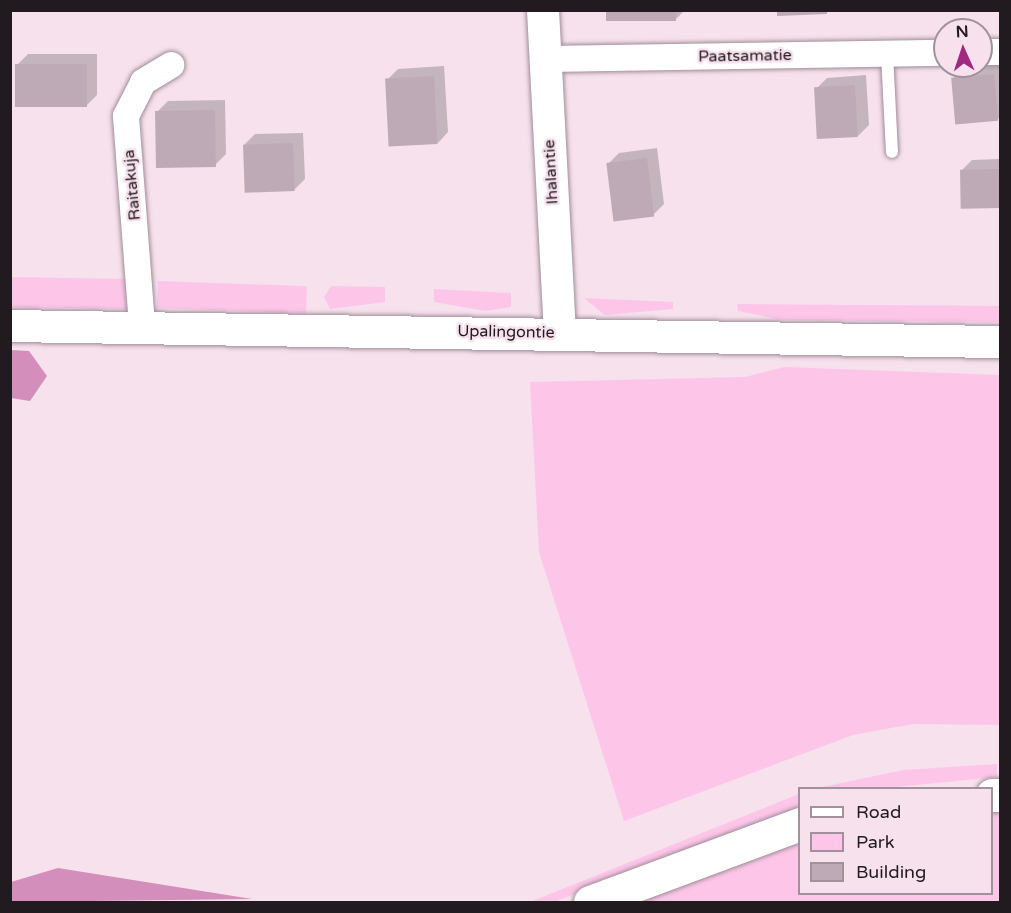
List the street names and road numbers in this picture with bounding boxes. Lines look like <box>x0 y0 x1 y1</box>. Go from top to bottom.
street label: Paatsamatie <box>698 46 792 66</box>
street label: Ihalantie <box>540 139 562 205</box>
street label: Raitakuja <box>119 149 145 221</box>
street label: Upalingontie <box>457 322 555 342</box>

